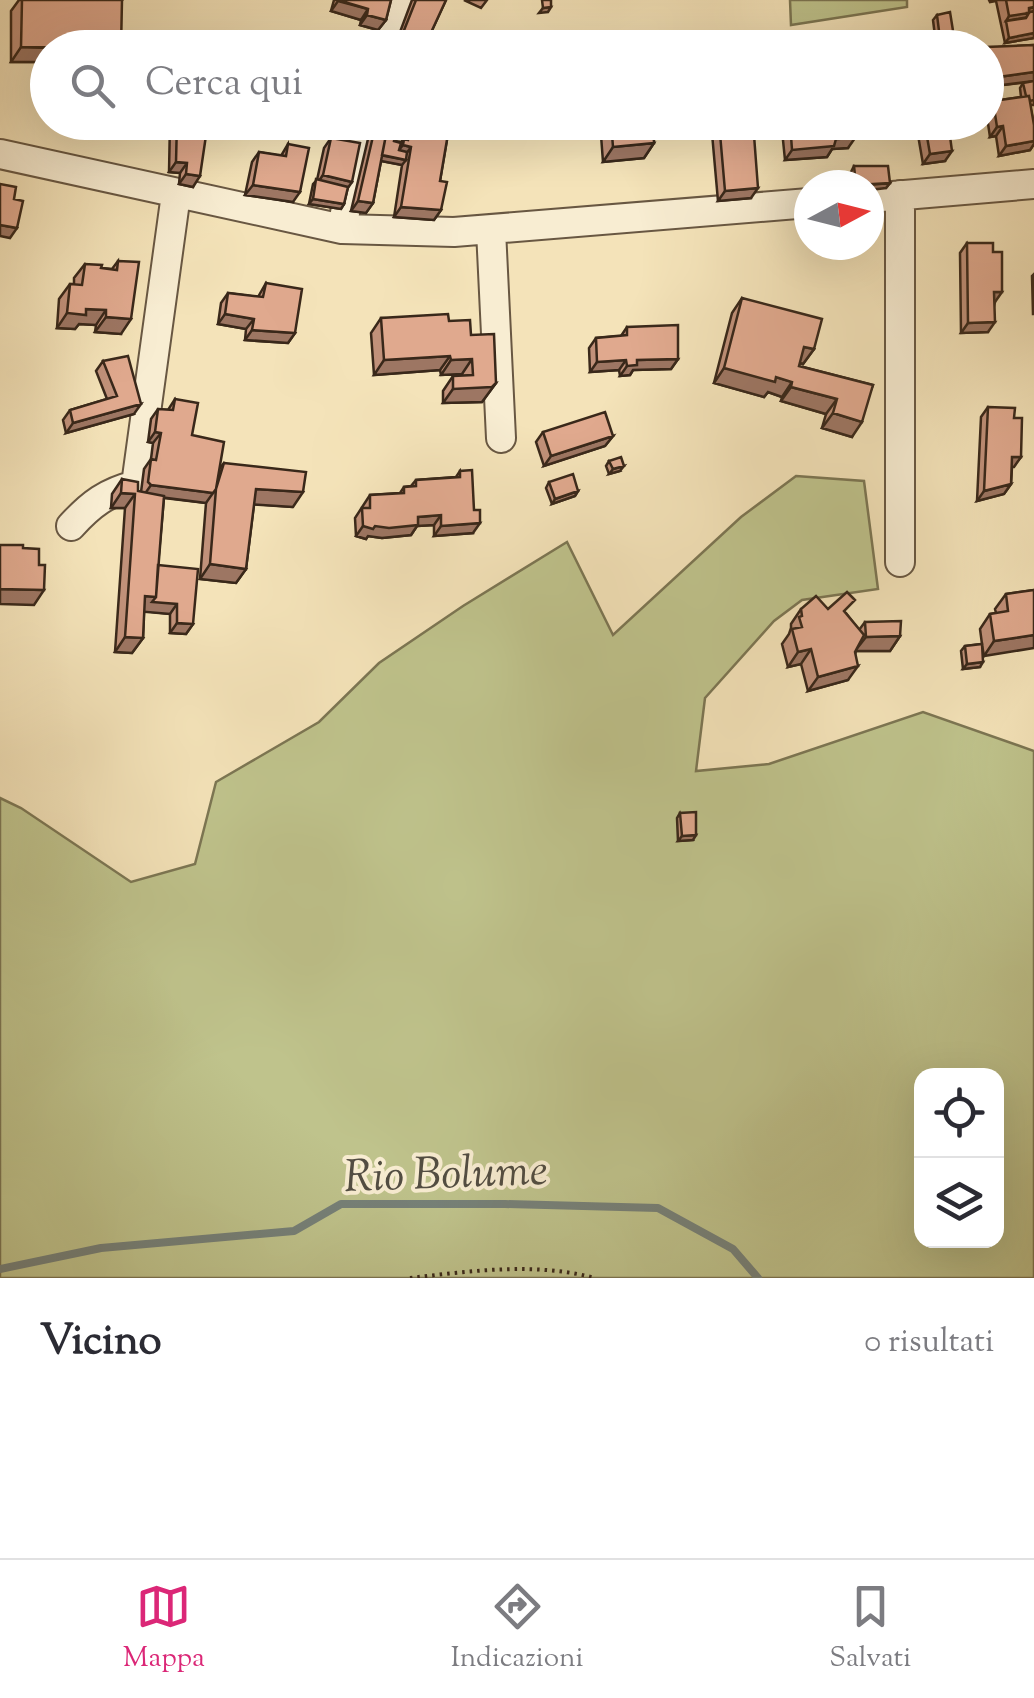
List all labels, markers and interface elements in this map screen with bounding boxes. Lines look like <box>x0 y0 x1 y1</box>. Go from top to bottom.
search box <box>30 30 1004 140</box>
icon: search <box>65 58 120 113</box>
text: Cerca qui <box>145 58 303 112</box>
north arrow <box>794 170 884 260</box>
map controls <box>914 1068 1004 1248</box>
button: locate <box>914 1068 1004 1158</box>
water label: Rio Bolume <box>343 1141 549 1213</box>
button: layers <box>914 1158 1004 1248</box>
text: Vicino <box>40 1313 161 1373</box>
text: 0 risultati <box>864 1320 994 1366</box>
tab: Mappa <box>123 1579 205 1679</box>
tab: Indicazioni <box>451 1579 584 1679</box>
tab: Salvati <box>829 1579 911 1679</box>

